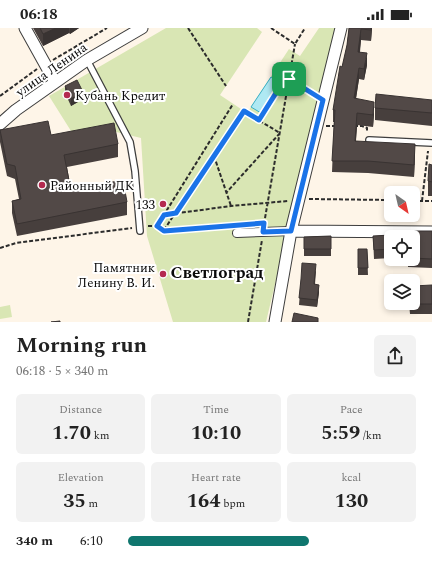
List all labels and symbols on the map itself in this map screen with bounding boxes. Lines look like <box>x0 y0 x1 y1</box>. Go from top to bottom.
street label: улица Ленина <box>11 37 92 103</box>
pin <box>272 62 306 96</box>
place label: Кубань Кредит <box>75 86 165 106</box>
marker: Кубань Кредит <box>62 90 72 100</box>
place label: Районный ДК <box>50 176 135 196</box>
marker: Районный ДК <box>37 180 47 190</box>
north arrow <box>384 186 420 222</box>
place label: 133 <box>136 195 156 215</box>
marker: 133 <box>158 199 168 209</box>
place label: Памятник Ленину В. И. <box>78 258 155 293</box>
district label: Светлоград <box>170 260 264 286</box>
marker: Памятник Ленину В. И. <box>158 269 168 279</box>

